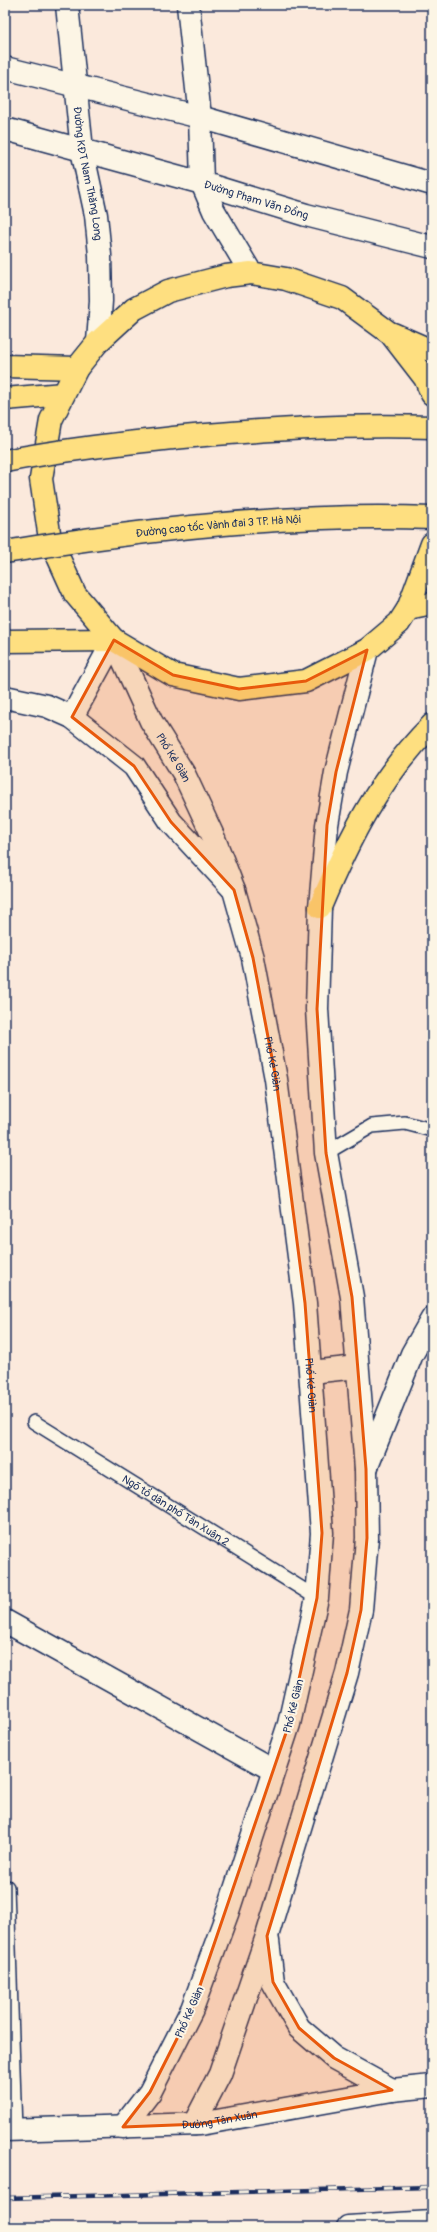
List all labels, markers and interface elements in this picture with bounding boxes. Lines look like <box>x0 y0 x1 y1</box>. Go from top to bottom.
street label: Đường KĐT Nam Thăng Long <box>71 106 105 242</box>
street label: Đường Phạm Văn Đồng <box>202 178 310 222</box>
street label: Đường cao tốc Vành đai 3 TP. Hà Nội <box>135 513 301 540</box>
street label: Phố Kẻ Giàn <box>153 731 193 784</box>
street label: Phố Kẻ Giàn <box>261 1035 283 1092</box>
street label: Phố Kẻ Giàn <box>302 1357 319 1413</box>
street label: Ngõ tổ dân phố Tân Xuân 2 <box>120 1472 232 1549</box>
street label: Phố Kẻ Giàn <box>281 1678 306 1734</box>
street label: Phố Kẻ Giàn <box>172 1984 207 2040</box>
street label: Đường Tân Xuân <box>181 2108 259 2132</box>

